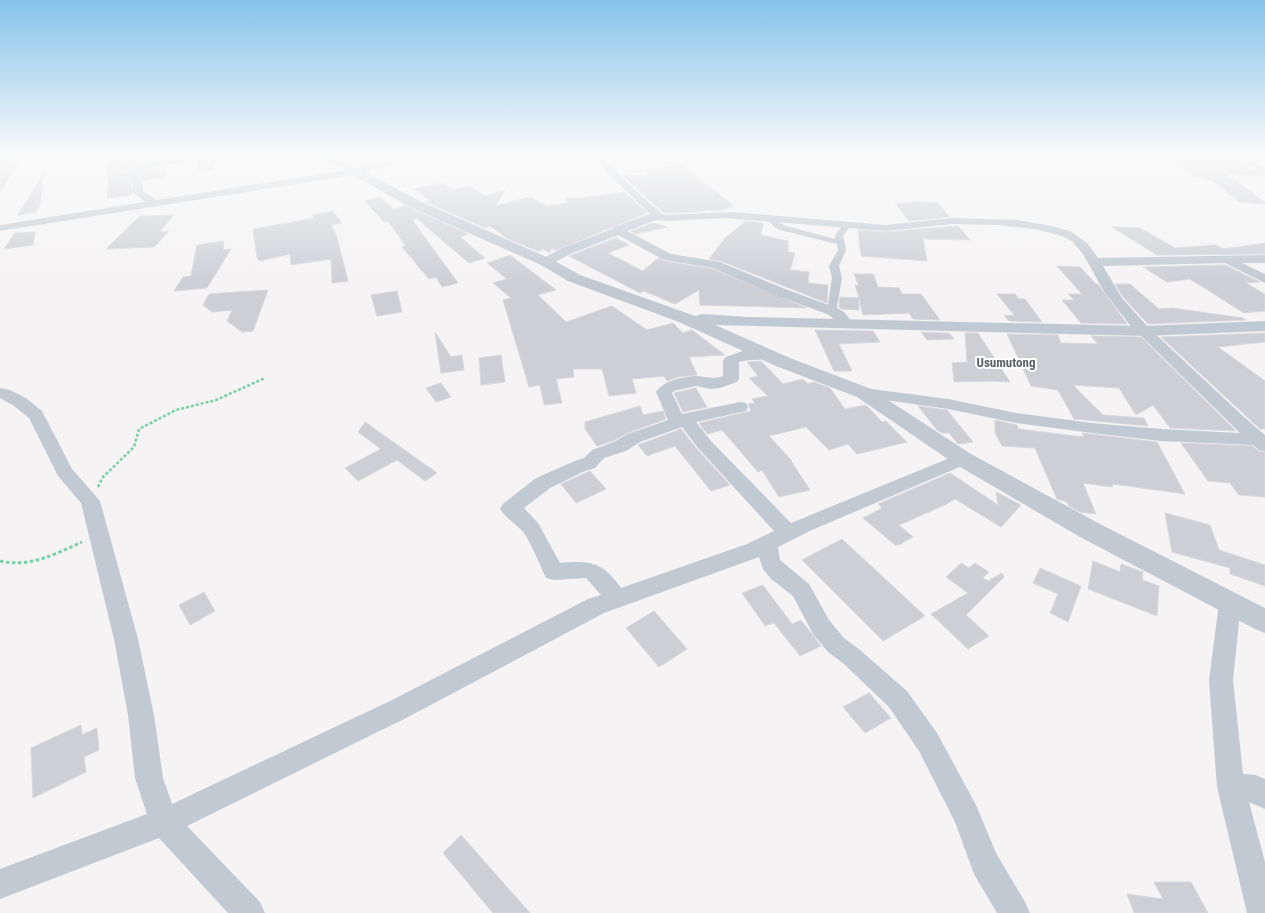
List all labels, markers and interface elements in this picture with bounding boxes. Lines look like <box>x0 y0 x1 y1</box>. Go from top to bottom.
district label: Usumutong <box>977 355 1035 370</box>

